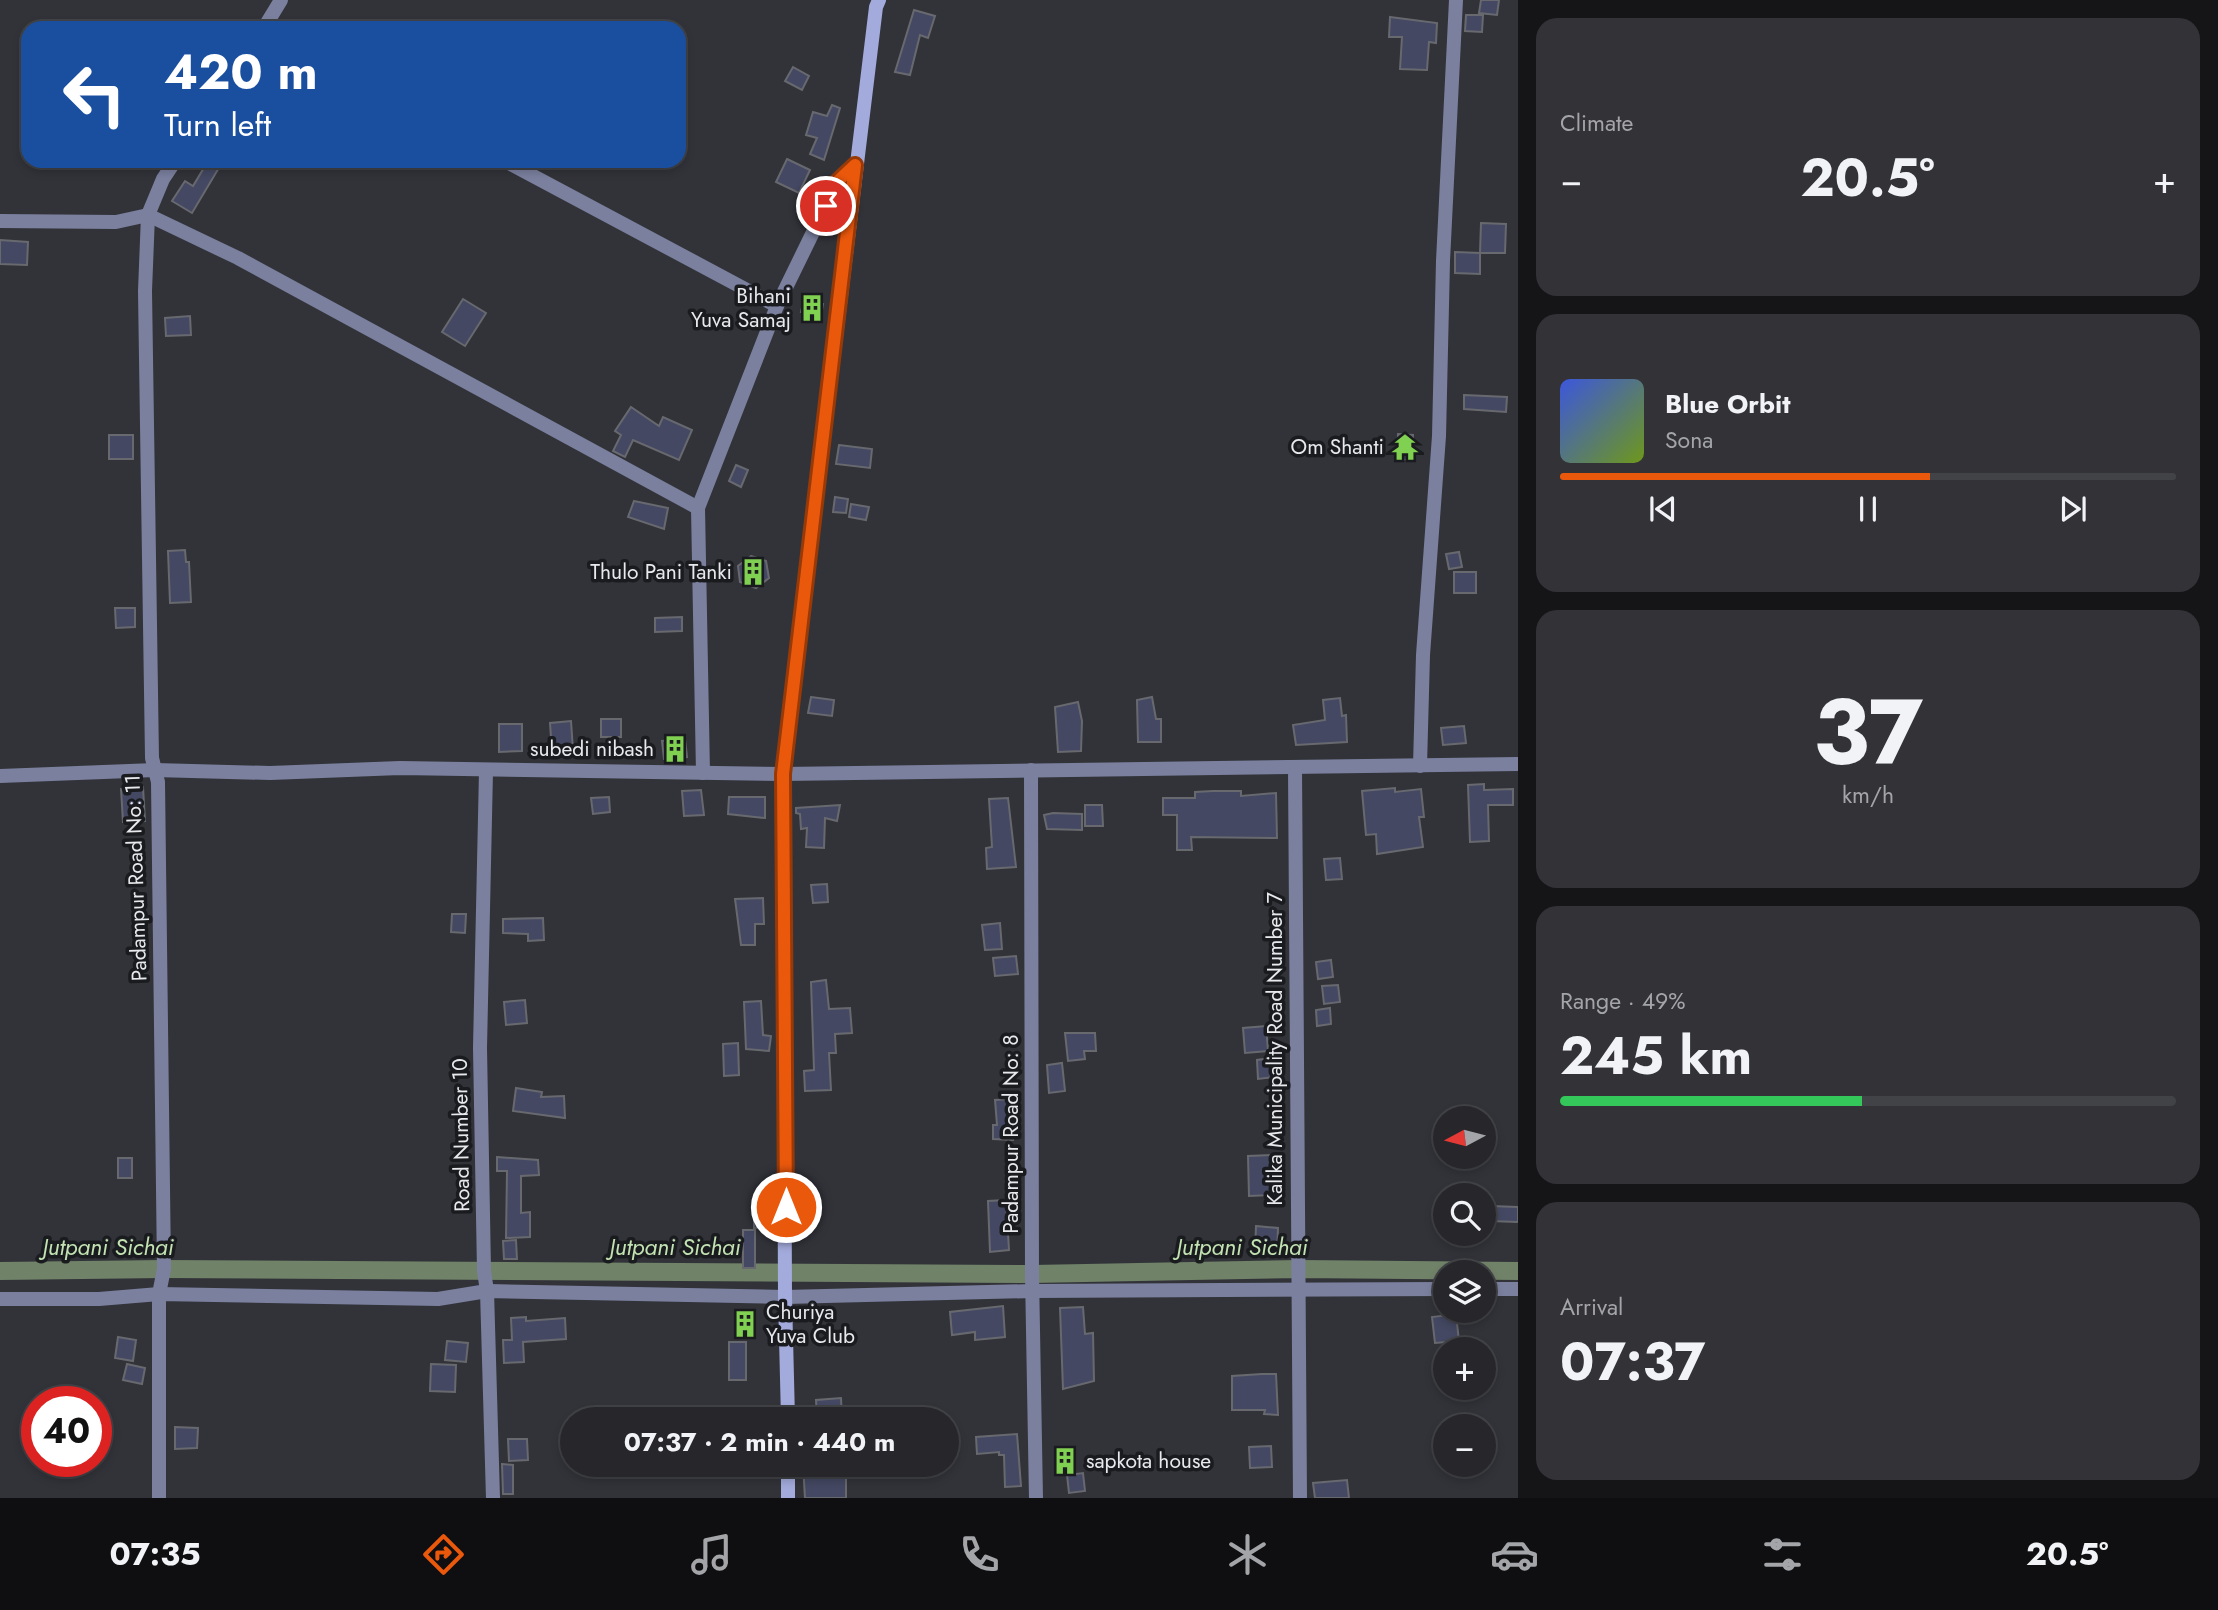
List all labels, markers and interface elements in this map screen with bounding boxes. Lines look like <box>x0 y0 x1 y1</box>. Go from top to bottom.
text: 420 m <box>164 37 318 107</box>
icon: left <box>49 49 140 140</box>
text: Turn left <box>164 102 271 148</box>
text: Climate <box>1560 106 1633 140</box>
text: 20.5° <box>1800 140 1935 216</box>
text: − <box>1560 152 1582 207</box>
text: + <box>2153 152 2176 207</box>
pin <box>796 176 856 236</box>
icon: arrive <box>807 187 845 225</box>
place label: Bihani Yuva Samaj <box>691 281 791 335</box>
building icon: Bihani Yuva Samaj <box>797 293 827 323</box>
text: Blue Orbit <box>1665 385 1790 423</box>
text: Sona <box>1665 423 1713 457</box>
place label: Om Shanti <box>1291 432 1384 462</box>
temple icon: Om Shanti <box>1390 432 1420 462</box>
icon: previous <box>1644 490 1682 528</box>
icon: pause <box>1849 490 1887 528</box>
icon: next <box>2054 490 2092 528</box>
place label: Thulo Pani Tanki <box>590 557 732 587</box>
building icon: Thulo Pani Tanki <box>738 557 768 587</box>
text: 37 <box>1813 667 1923 798</box>
place label: subedi nibash <box>530 734 654 764</box>
building icon: subedi nibash <box>660 734 690 764</box>
street label: Padampur Road No: 11 <box>117 774 155 982</box>
text: km/h <box>1842 778 1894 812</box>
street label: Kalika Municipality Road Number 7 <box>1260 892 1290 1206</box>
text: Range · 49% <box>1560 984 1686 1018</box>
text: 245 km <box>1560 1018 1752 1094</box>
street label: Padampur Road No: 8 <box>996 1034 1026 1234</box>
street label: Road Number 10 <box>445 1058 477 1212</box>
north arrow <box>1433 1106 1496 1169</box>
map controls <box>1433 1106 1496 1477</box>
position arrow <box>749 1170 823 1244</box>
button: search <box>1433 1183 1496 1246</box>
water label: Jutpani Sichai <box>38 1230 175 1264</box>
water label: Jutpani Sichai <box>605 1230 742 1264</box>
water label: Jutpani Sichai <box>1172 1230 1309 1264</box>
button: layers <box>1433 1260 1496 1323</box>
text: Arrival <box>1560 1290 1623 1324</box>
place label: Churiya Yuva Club <box>766 1297 855 1351</box>
building icon: Churiya Yuva Club <box>730 1309 760 1339</box>
text: 07:37 <box>1560 1324 1705 1400</box>
button: + <box>1433 1337 1496 1400</box>
speed limit sign: 40 <box>21 1386 112 1477</box>
button: − <box>1433 1414 1496 1477</box>
text: 07:37 · 2 min · 440 m <box>624 1423 895 1461</box>
building icon: sapkota house <box>1050 1446 1080 1476</box>
place label: sapkota house <box>1086 1446 1211 1476</box>
icon: directions <box>419 1530 468 1579</box>
icon: music <box>687 1530 736 1579</box>
icon: phone <box>955 1530 1004 1579</box>
icon: climate <box>1223 1530 1272 1579</box>
icon: car <box>1490 1530 1539 1579</box>
icon: filters <box>1758 1530 1807 1579</box>
text: 07:35 <box>109 1531 201 1577</box>
text: 20.5° <box>2026 1531 2109 1577</box>

